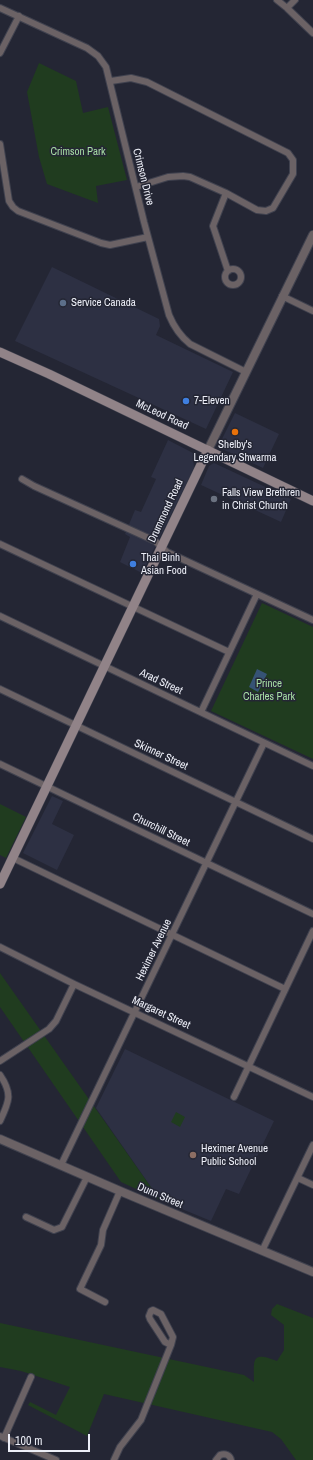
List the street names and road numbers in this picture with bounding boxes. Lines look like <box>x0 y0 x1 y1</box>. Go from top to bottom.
street label: Crimson Drive <box>130 147 156 207</box>
street label: McLeod Road <box>134 397 190 433</box>
street label: Drummond Road <box>146 477 186 545</box>
street label: Arad Street <box>138 666 184 698</box>
street label: Skinner Street <box>132 737 190 773</box>
street label: Churchill Street <box>130 810 192 850</box>
street label: Heximer Avenue <box>133 917 175 983</box>
street label: Margaret Street <box>130 994 192 1032</box>
street label: Dunn Street <box>135 1181 185 1211</box>

